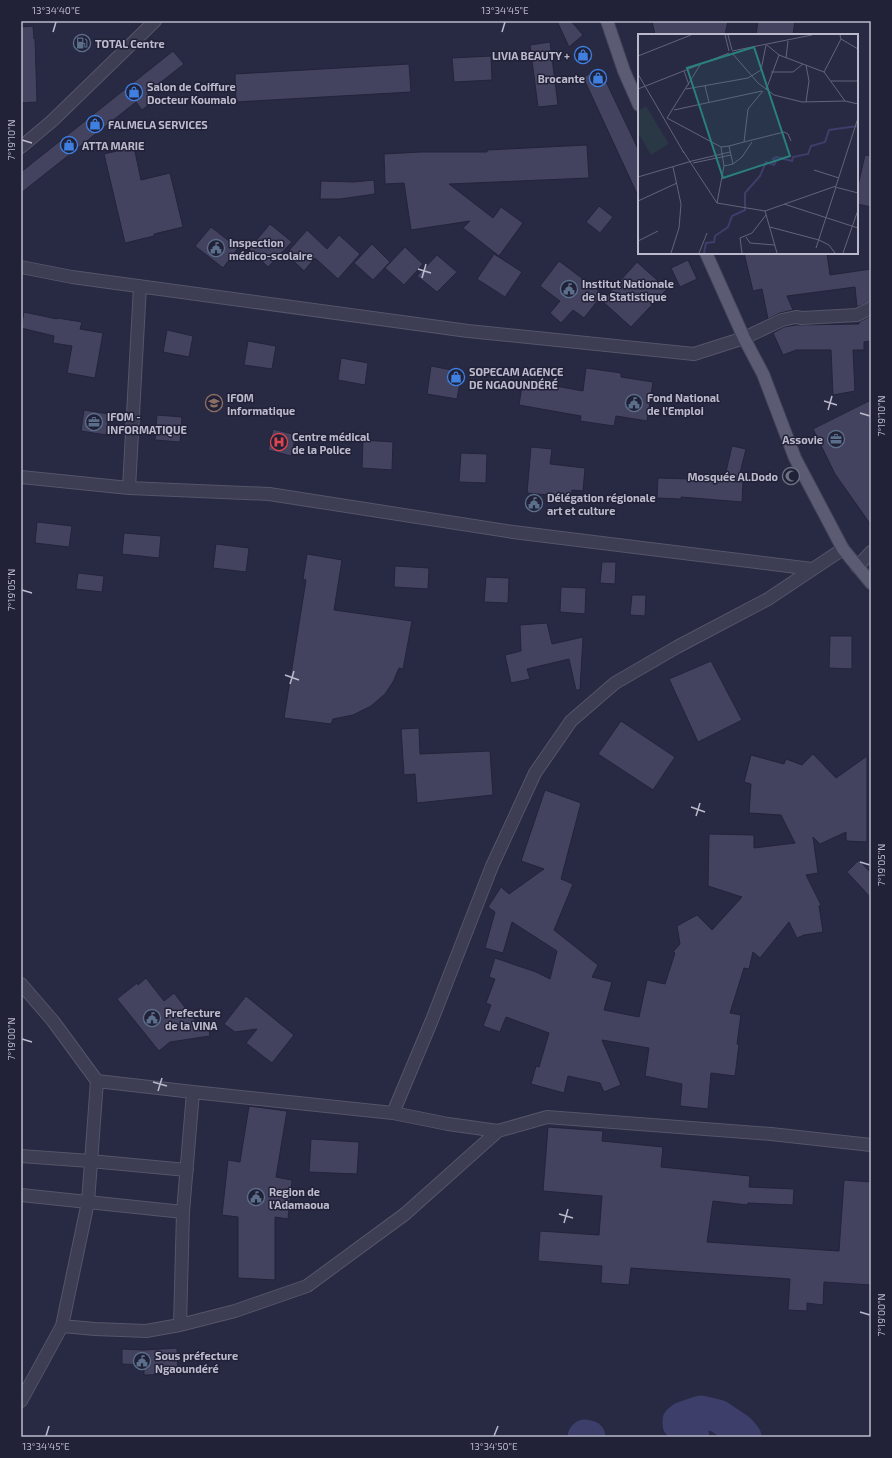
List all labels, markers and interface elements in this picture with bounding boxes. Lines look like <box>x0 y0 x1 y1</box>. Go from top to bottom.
text: 13°34'40"E <box>32 4 80 16</box>
text: 13°34'45"E <box>481 4 529 16</box>
fuel station icon: TOTAL Centre <box>72 33 92 53</box>
inset map <box>638 34 858 254</box>
place label: TOTAL Centre <box>95 37 165 50</box>
shop icon: LIVIA BEAUTY + <box>573 45 593 65</box>
place label: LIVIA BEAUTY + <box>492 49 570 62</box>
shop icon: Brocante <box>588 68 608 88</box>
place label: Brocante <box>538 72 585 85</box>
place label: Salon de Coiffure Docteur Koumalo <box>147 80 237 106</box>
shop icon: Salon de Coiffure Docteur Koumalo <box>124 82 144 102</box>
shop icon: FALMELA SERVICES <box>85 114 105 134</box>
place label: FALMELA SERVICES <box>108 118 208 131</box>
text: 7°19'10"N <box>5 119 17 161</box>
shop icon: ATTA MARIE <box>59 135 79 155</box>
place label: ATTA MARIE <box>82 139 144 152</box>
place label: Inspection médico-scolaire <box>229 236 313 262</box>
public building icon: Inspection médico-scolaire <box>206 238 226 258</box>
place label: Institut Nationale de la Statistique <box>582 277 674 303</box>
public building icon: Institut Nationale de la Statistique <box>559 279 579 299</box>
place label: SOPECAM AGENCE DE NGAOUNDÉRÉ <box>469 365 563 391</box>
shop icon: SOPECAM AGENCE DE NGAOUNDÉRÉ <box>446 367 466 387</box>
place label: IFOM Informatique <box>227 391 295 417</box>
place label: Fond National de l'Emploi <box>647 391 720 417</box>
school or university icon: IFOM Informatique <box>204 393 224 413</box>
public building icon: Fond National de l'Emploi <box>624 393 644 413</box>
text: 7°19'10"N <box>875 395 887 437</box>
place label: IFOM - INFORMATIQUE <box>107 410 187 437</box>
office icon: IFOM - INFORMATIQUE <box>84 412 104 432</box>
office icon: Assovie <box>826 429 846 449</box>
place label: Centre médical de la Police <box>292 430 370 456</box>
hospital icon: Centre médical de la Police <box>269 432 289 452</box>
place label: Assovie <box>782 433 823 446</box>
mosque icon: Mosquée Al.Dodo <box>781 466 801 486</box>
place label: Mosquée Al.Dodo <box>687 470 779 483</box>
place label: Délégation régionale art et culture <box>547 491 656 517</box>
public building icon: Délégation régionale art et culture <box>524 493 544 513</box>
text: 7°19'05"N <box>5 569 17 611</box>
text: 7°19'05"N <box>875 844 887 886</box>
place label: Prefecture de la VINA <box>165 1006 221 1032</box>
public building icon: Prefecture de la VINA <box>142 1008 162 1028</box>
text: 7°19'00"N <box>5 1017 17 1061</box>
place label: Region de l'Adamaoua <box>269 1185 330 1211</box>
public building icon: Region de l'Adamaoua <box>246 1187 266 1207</box>
text: 7°19'00"N <box>875 1293 887 1337</box>
place label: Sous préfecture Ngaoundéré <box>155 1349 238 1375</box>
public building icon: Sous préfecture Ngaoundéré <box>132 1351 152 1371</box>
text: 13°34'45"E <box>22 1440 70 1452</box>
text: 13°34'50"E <box>470 1440 518 1452</box>

